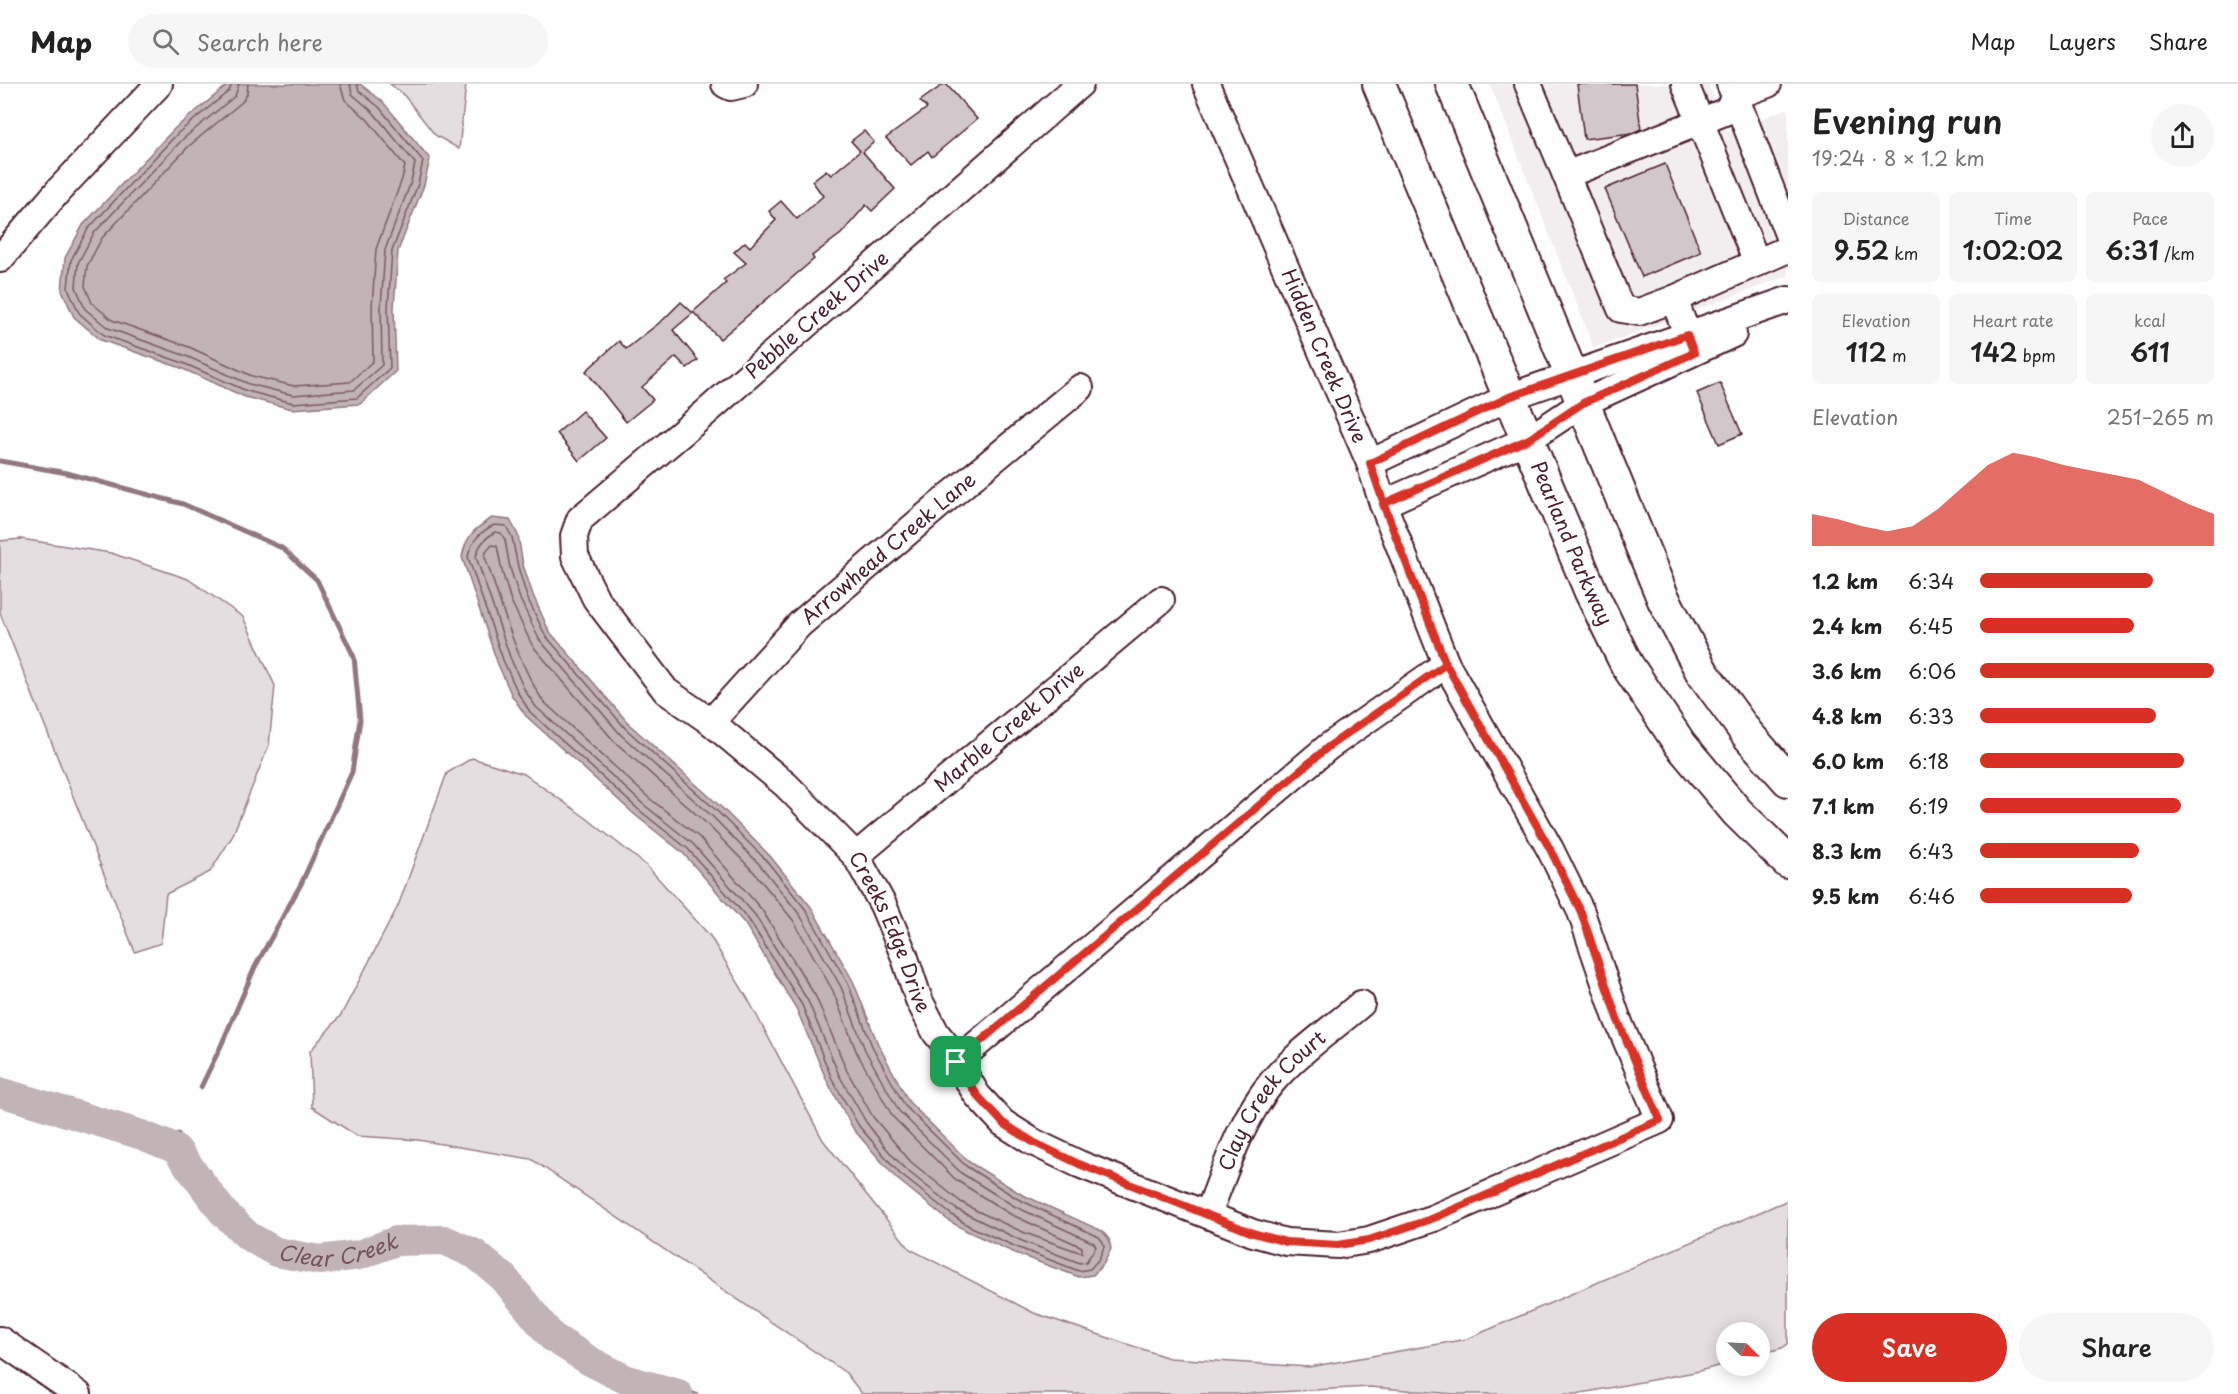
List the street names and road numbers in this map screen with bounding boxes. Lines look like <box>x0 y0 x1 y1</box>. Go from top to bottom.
street label: Pebble Creek Drive <box>738 243 895 385</box>
street label: Hidden Creek Drive <box>1275 264 1375 447</box>
street label: Pearland Parkway <box>1524 456 1621 630</box>
street label: Arrowhead Creek Lane <box>794 464 982 631</box>
street label: Marble Creek Drive <box>927 655 1090 799</box>
street label: Creeks Edge Drive <box>842 845 939 1018</box>
street label: Clay Creek Court <box>1210 1023 1332 1175</box>

